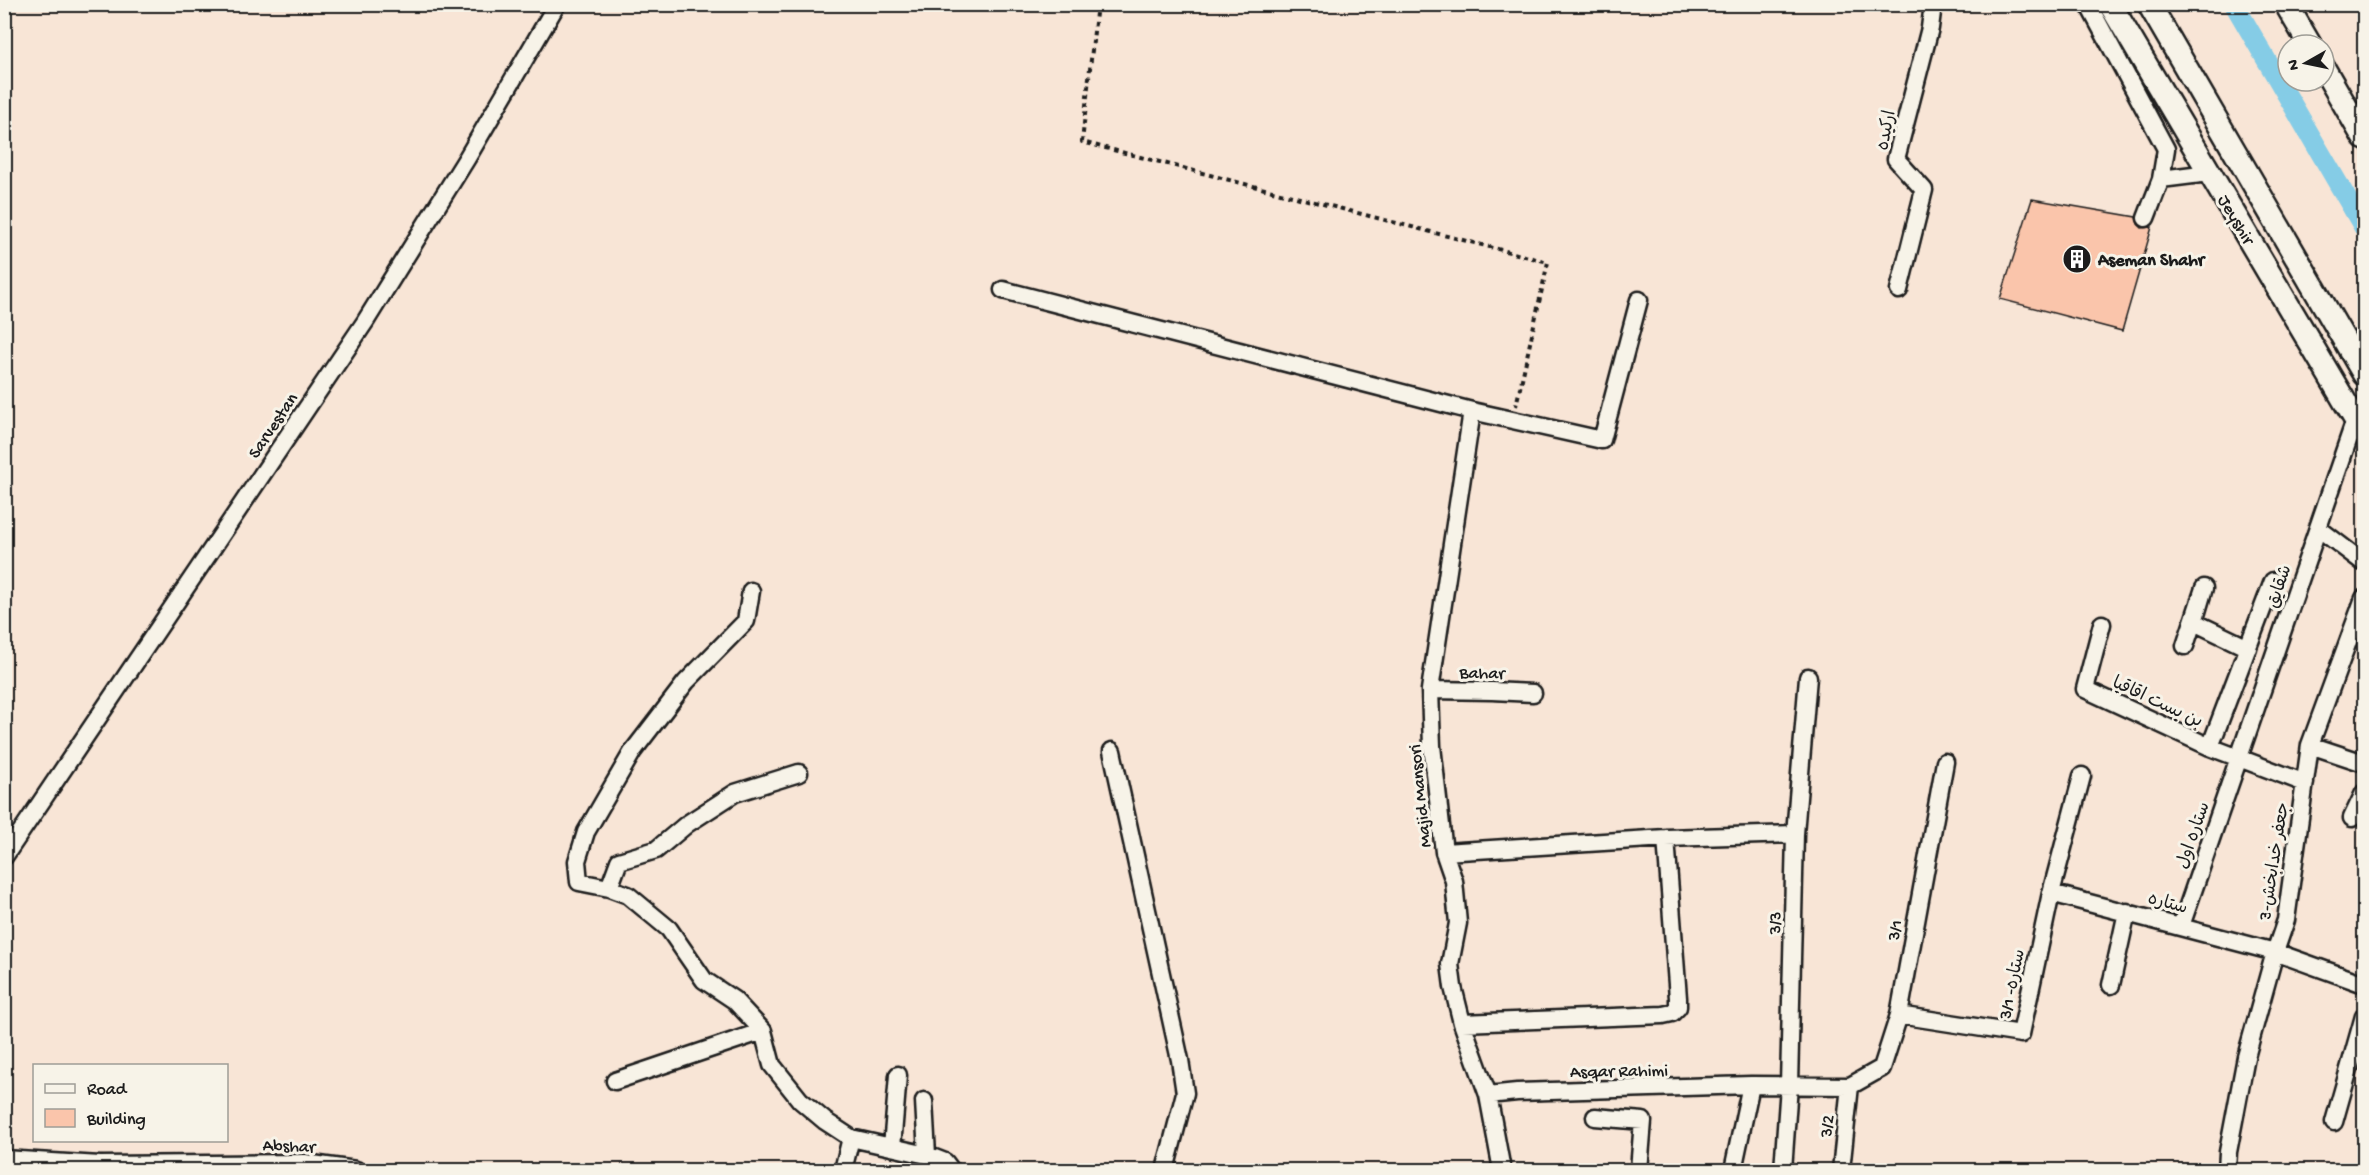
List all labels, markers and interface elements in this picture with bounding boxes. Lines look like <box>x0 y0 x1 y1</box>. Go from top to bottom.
north arrow <box>2276 33 2336 93</box>
text: N <box>2284 58 2305 71</box>
street label: ارکیده <box>1873 109 1902 152</box>
street label: Jeyshir <box>2212 192 2259 250</box>
building icon: Aseman Shahr <box>2061 243 2093 275</box>
place label: Aseman Shahr <box>2097 251 2207 272</box>
street label: Sarvestan <box>245 389 304 463</box>
street label: شقایق <box>2263 562 2298 611</box>
street label: Bahar <box>1458 664 1506 685</box>
street label: بن بست اقاقیا <box>2108 673 2206 733</box>
street label: Majid Mansori <box>1406 743 1437 848</box>
street label: ستاره اول <box>2173 800 2216 872</box>
street label: جعفر خدابخش-3 <box>2256 801 2295 923</box>
street label: ستاره <box>2145 889 2190 920</box>
street label: 3/3 <box>1766 911 1787 936</box>
street label: 3/1 <box>1884 918 1909 944</box>
street label: ستاره- 3/1 <box>1996 948 2031 1023</box>
street label: Asqar Rahimi <box>1570 1061 1668 1084</box>
legend <box>33 1064 228 1142</box>
text: Road <box>87 1080 128 1101</box>
text: Building <box>86 1110 146 1131</box>
street label: 3/2 <box>1817 1114 1840 1140</box>
street label: Abshar <box>262 1136 317 1159</box>

